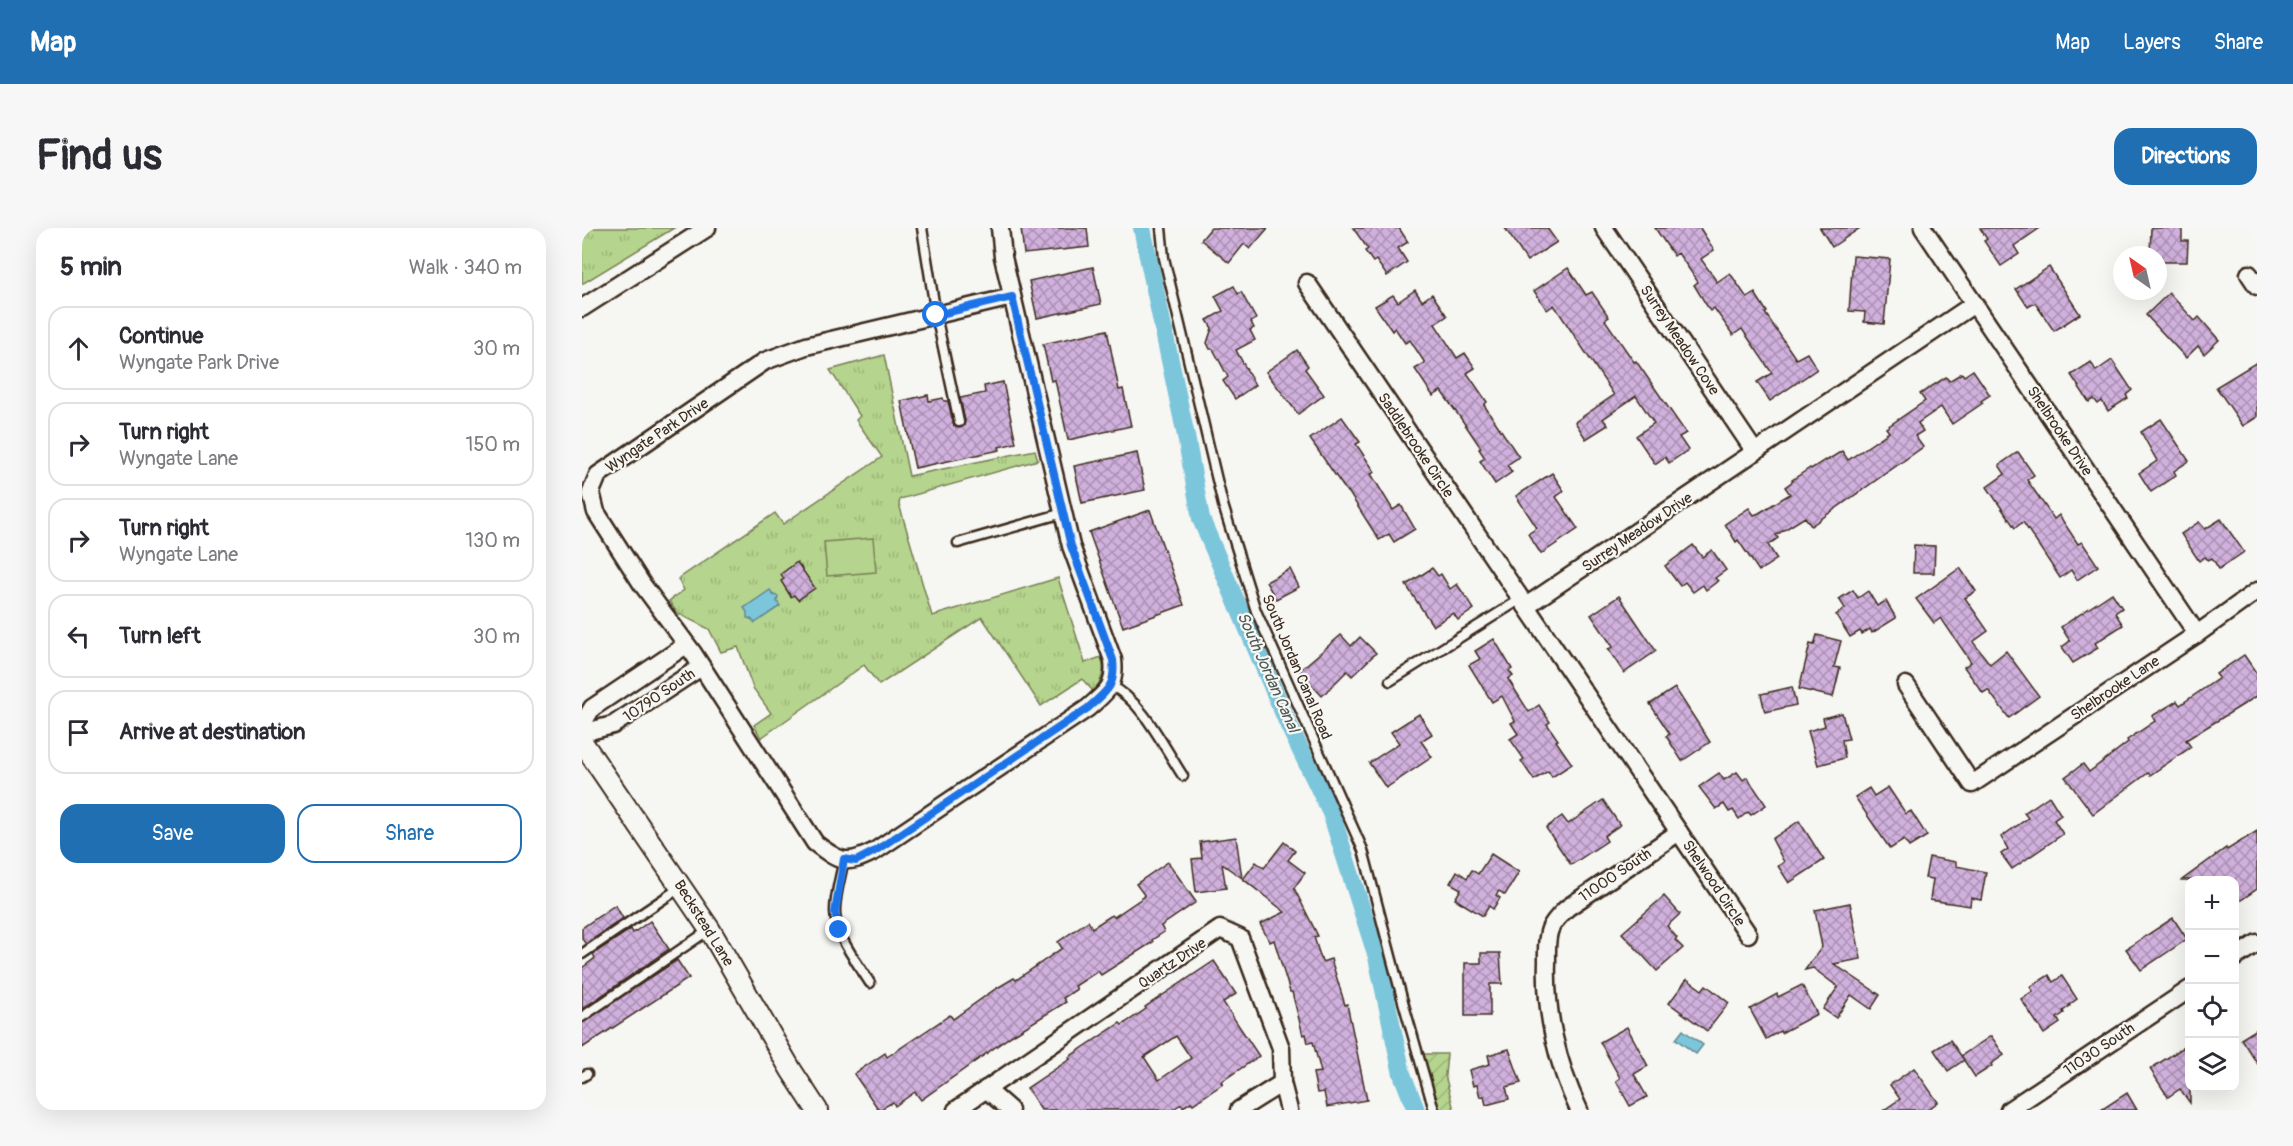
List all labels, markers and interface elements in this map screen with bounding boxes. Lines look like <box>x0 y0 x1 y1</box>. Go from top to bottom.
text: Map <box>30 25 76 60</box>
text: Map <box>2055 29 2090 56</box>
text: Layers <box>2123 29 2181 56</box>
text: Share <box>2214 29 2263 56</box>
button: Directions <box>2114 128 2257 185</box>
text: Find us <box>36 130 162 182</box>
north arrow <box>2113 246 2167 300</box>
text: 5 min <box>60 251 122 283</box>
text: Walk · 340 m <box>409 255 522 280</box>
street label: Surrey Meadow Cove <box>1636 282 1724 399</box>
route start <box>922 301 948 327</box>
text: Continue <box>119 322 203 350</box>
icon: ahead <box>62 332 95 365</box>
text: 30 m <box>473 336 520 361</box>
text: Wyngate Park Drive <box>119 350 279 375</box>
street label: Shelbrooke Drive <box>2023 383 2097 480</box>
street label: Saddlebrooke Circle <box>1373 389 1458 502</box>
street label: Wyngate Park Drive <box>602 394 713 477</box>
text: Turn right <box>119 418 209 446</box>
icon: right <box>62 428 95 461</box>
text: 150 m <box>466 432 520 457</box>
text: Wyngate Lane <box>119 446 238 471</box>
street label: Surrey Meadow Drive <box>1578 488 1697 576</box>
text: Turn right <box>119 514 209 542</box>
icon: right <box>62 524 95 557</box>
text: 130 m <box>465 528 520 553</box>
text: Wyngate Lane <box>119 542 238 567</box>
street label: South Jordan Canal Road <box>1258 592 1336 742</box>
water label: South Jordan Canal <box>1234 609 1304 735</box>
icon: left <box>62 620 95 653</box>
text: Turn left <box>119 622 201 650</box>
text: 30 m <box>473 624 520 649</box>
street label: Shelbrooke Lane <box>2067 651 2164 725</box>
street label: 10790 South <box>620 664 699 726</box>
icon: arrive <box>62 716 95 749</box>
text: Arrive at destination <box>119 718 305 746</box>
button: Save <box>60 804 285 863</box>
button: Share <box>297 804 522 863</box>
street label: Shelwood Circle <box>1678 837 1750 930</box>
street label: 11000 South <box>1575 844 1655 907</box>
map controls <box>2185 876 2239 1092</box>
button: + <box>2185 876 2239 930</box>
street label: Beckstead Lane <box>669 877 738 971</box>
route end <box>825 916 851 942</box>
button: − <box>2185 930 2239 984</box>
street label: Quartz Drive <box>1135 933 1210 993</box>
button: locate <box>2185 984 2239 1038</box>
street label: 11030 South <box>2060 1019 2138 1080</box>
button: layers <box>2185 1038 2239 1092</box>

